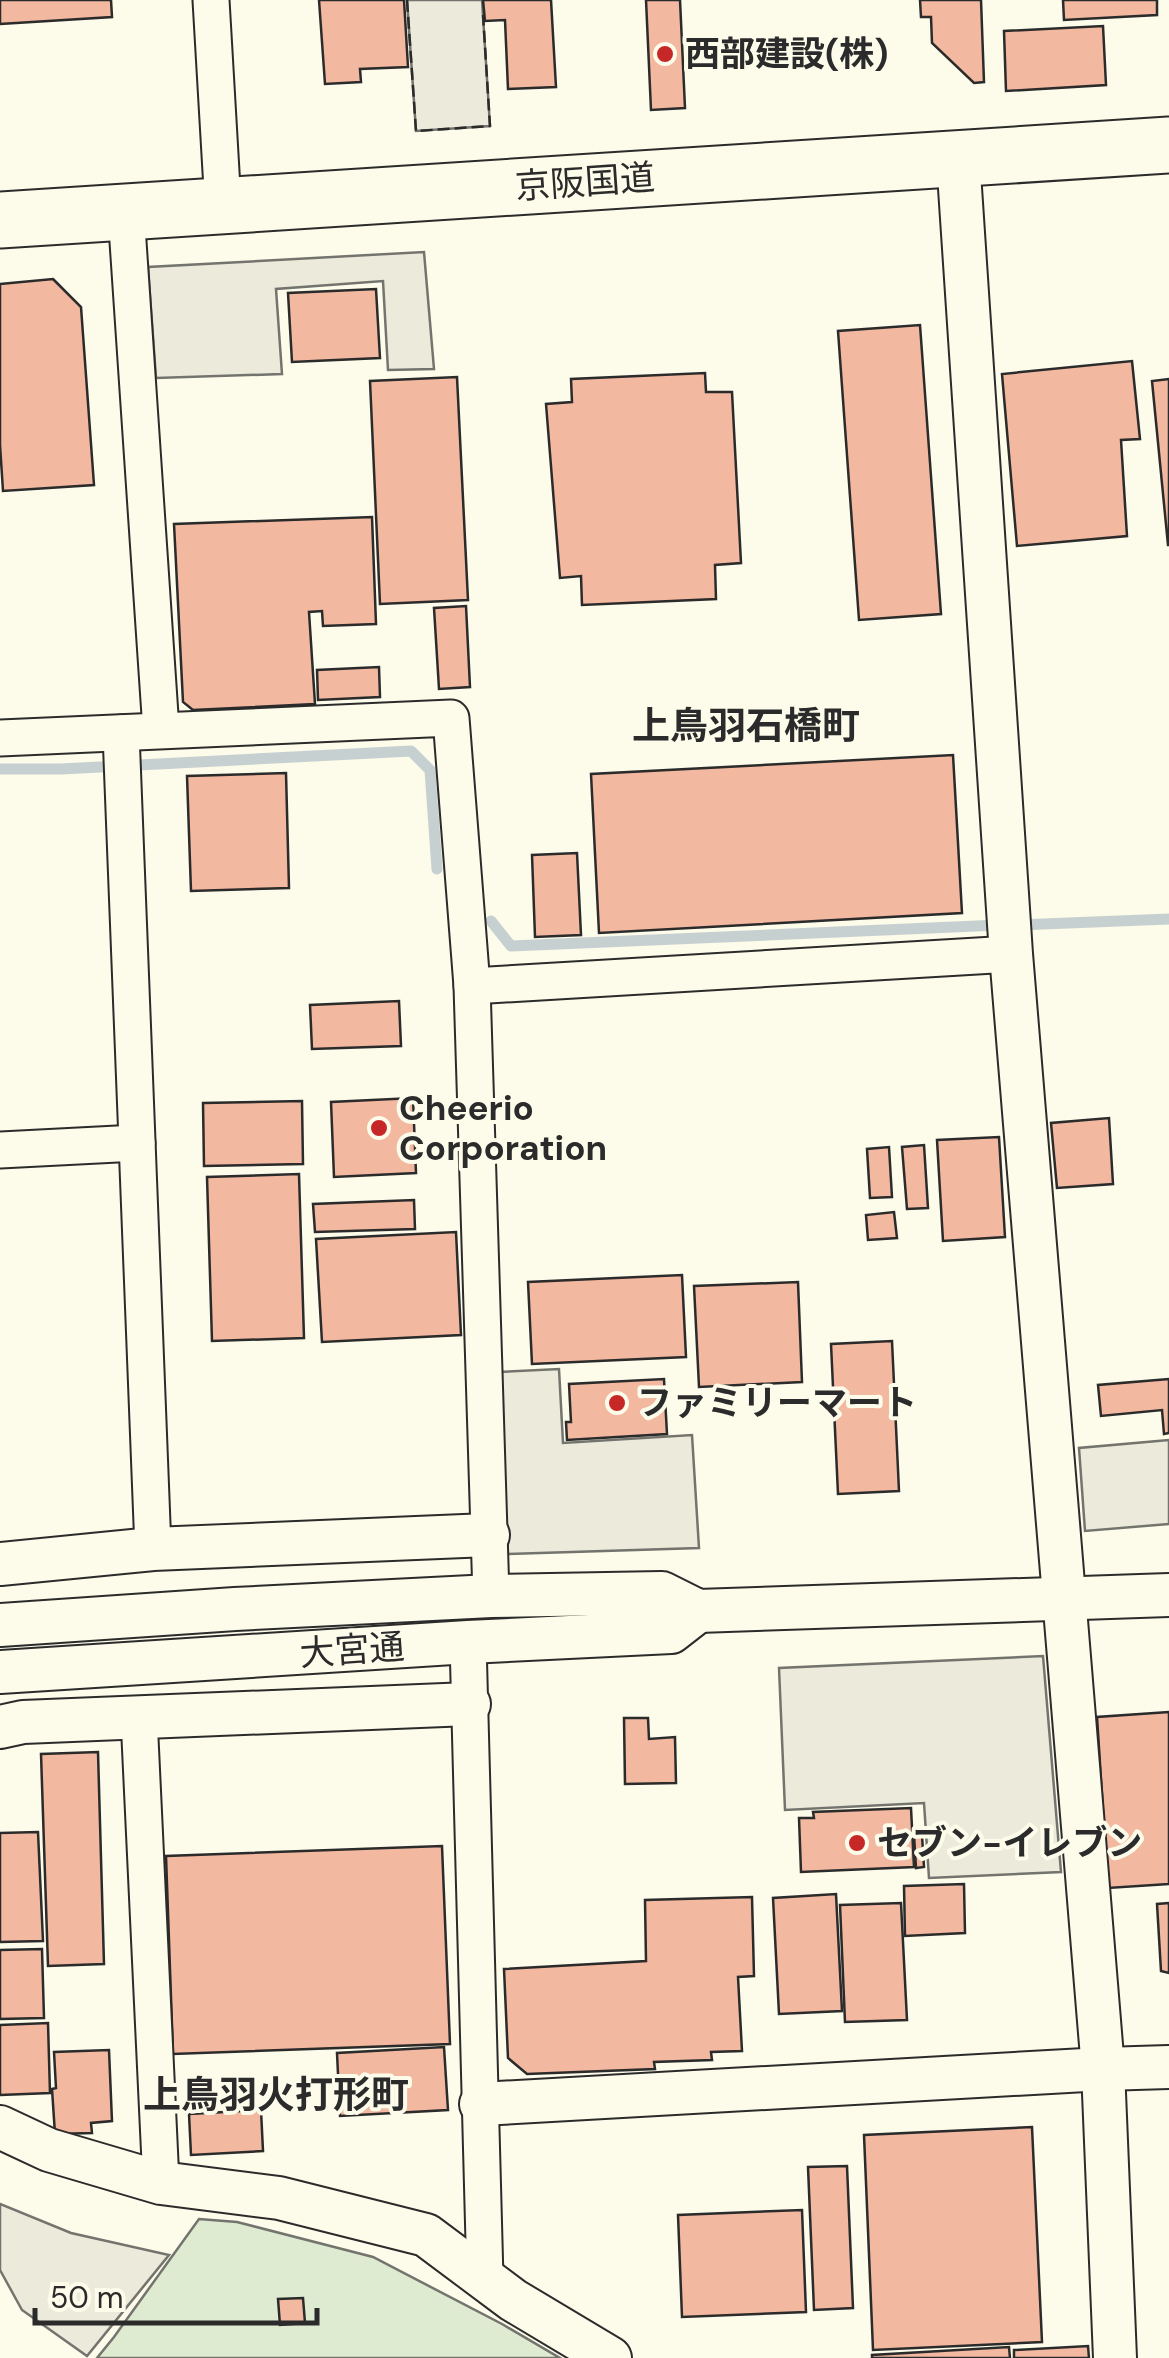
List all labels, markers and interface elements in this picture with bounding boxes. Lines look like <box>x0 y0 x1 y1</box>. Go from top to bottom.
place label: 西部建設(株) <box>685 31 888 77</box>
marker: 西部建設(株) <box>654 43 676 65</box>
street label: 京阪国道 <box>514 154 656 210</box>
district label: 上鳥羽石橋町 <box>632 701 860 751</box>
place label: Cheerio Corporation <box>399 1085 607 1171</box>
marker: Cheerio Corporation <box>368 1117 390 1139</box>
place label: ファミリーマート <box>637 1380 917 1426</box>
marker: ファミリーマート <box>606 1392 628 1414</box>
street label: 大宮通 <box>298 1623 406 1677</box>
place label: セブン-イレブン <box>877 1820 1142 1866</box>
marker: セブン-イレブン <box>846 1832 868 1854</box>
district label: 上鳥羽火打形町 <box>143 2070 409 2120</box>
scale bar <box>35 2263 318 2325</box>
text: 50 m <box>50 2278 124 2317</box>

